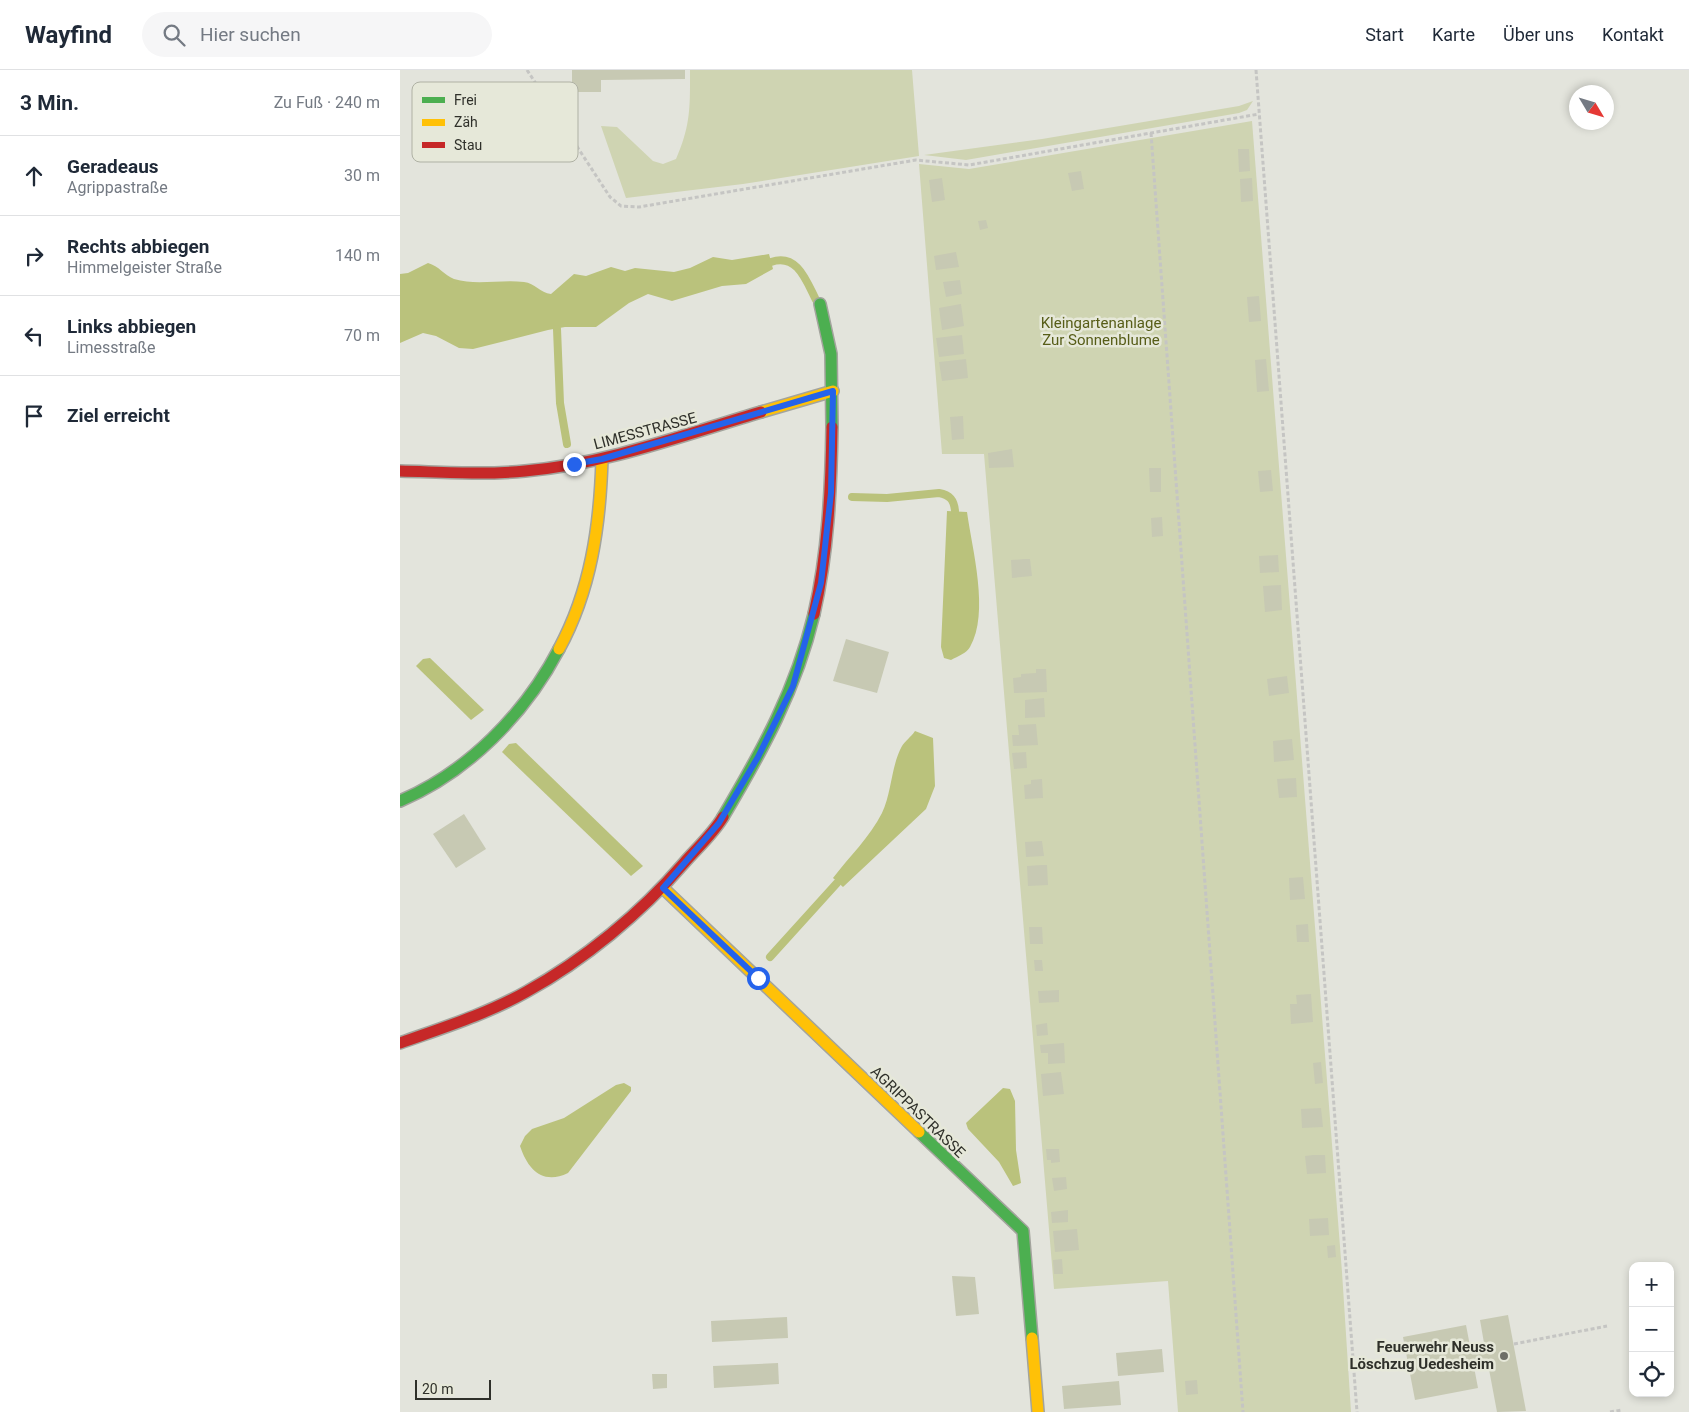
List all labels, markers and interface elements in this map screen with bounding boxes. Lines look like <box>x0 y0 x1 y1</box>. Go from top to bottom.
search box <box>142 12 492 57</box>
text: Wayfind <box>25 21 112 49</box>
icon: search <box>160 21 188 49</box>
text: Hier suchen <box>200 23 301 46</box>
text: Start <box>1365 24 1404 45</box>
text: Karte <box>1432 24 1475 45</box>
text: Über uns <box>1503 24 1574 45</box>
text: Kontakt <box>1602 24 1664 45</box>
legend <box>412 82 578 162</box>
north arrow <box>1569 85 1614 130</box>
text: 3 Min. <box>20 91 79 115</box>
text: Frei <box>454 92 477 108</box>
text: Zu Fuß · 240 m <box>274 93 380 112</box>
text: Zäh <box>454 114 478 130</box>
text: Stau <box>454 137 482 153</box>
text: Geradeaus <box>67 155 159 178</box>
icon: ahead <box>20 162 48 190</box>
text: 30 m <box>344 166 380 185</box>
text: Agrippastraße <box>67 178 168 197</box>
text: Rechts abbiegen <box>67 235 209 258</box>
icon: right <box>20 242 48 270</box>
text: 140 m <box>335 246 380 265</box>
text: Himmelgeister Straße <box>67 258 222 277</box>
park label: Kleingartenanlage Zur Sonnenblume <box>1041 314 1161 349</box>
text: Links abbiegen <box>67 315 196 338</box>
icon: left <box>20 322 48 350</box>
text: 70 m <box>344 326 380 345</box>
text: Limesstraße <box>67 338 156 357</box>
icon: arrive <box>20 402 48 430</box>
text: Ziel erreicht <box>67 404 170 427</box>
street label: LIMESSTRASSE <box>592 408 699 453</box>
route end <box>563 453 586 476</box>
route start <box>747 967 770 990</box>
street label: AGRIPPASTRASSE <box>867 1062 969 1162</box>
map controls <box>1629 1262 1674 1397</box>
button: + <box>1629 1262 1674 1307</box>
button: − <box>1629 1307 1674 1352</box>
place label: Feuerwehr Neuss Löschzug Uedesheim <box>1349 1338 1494 1373</box>
marker: Feuerwehr Neuss Löschzug Uedesheim <box>1498 1350 1510 1362</box>
button: locate <box>1629 1352 1674 1397</box>
scale bar <box>415 1377 491 1400</box>
text: 20 m <box>422 1381 454 1397</box>

